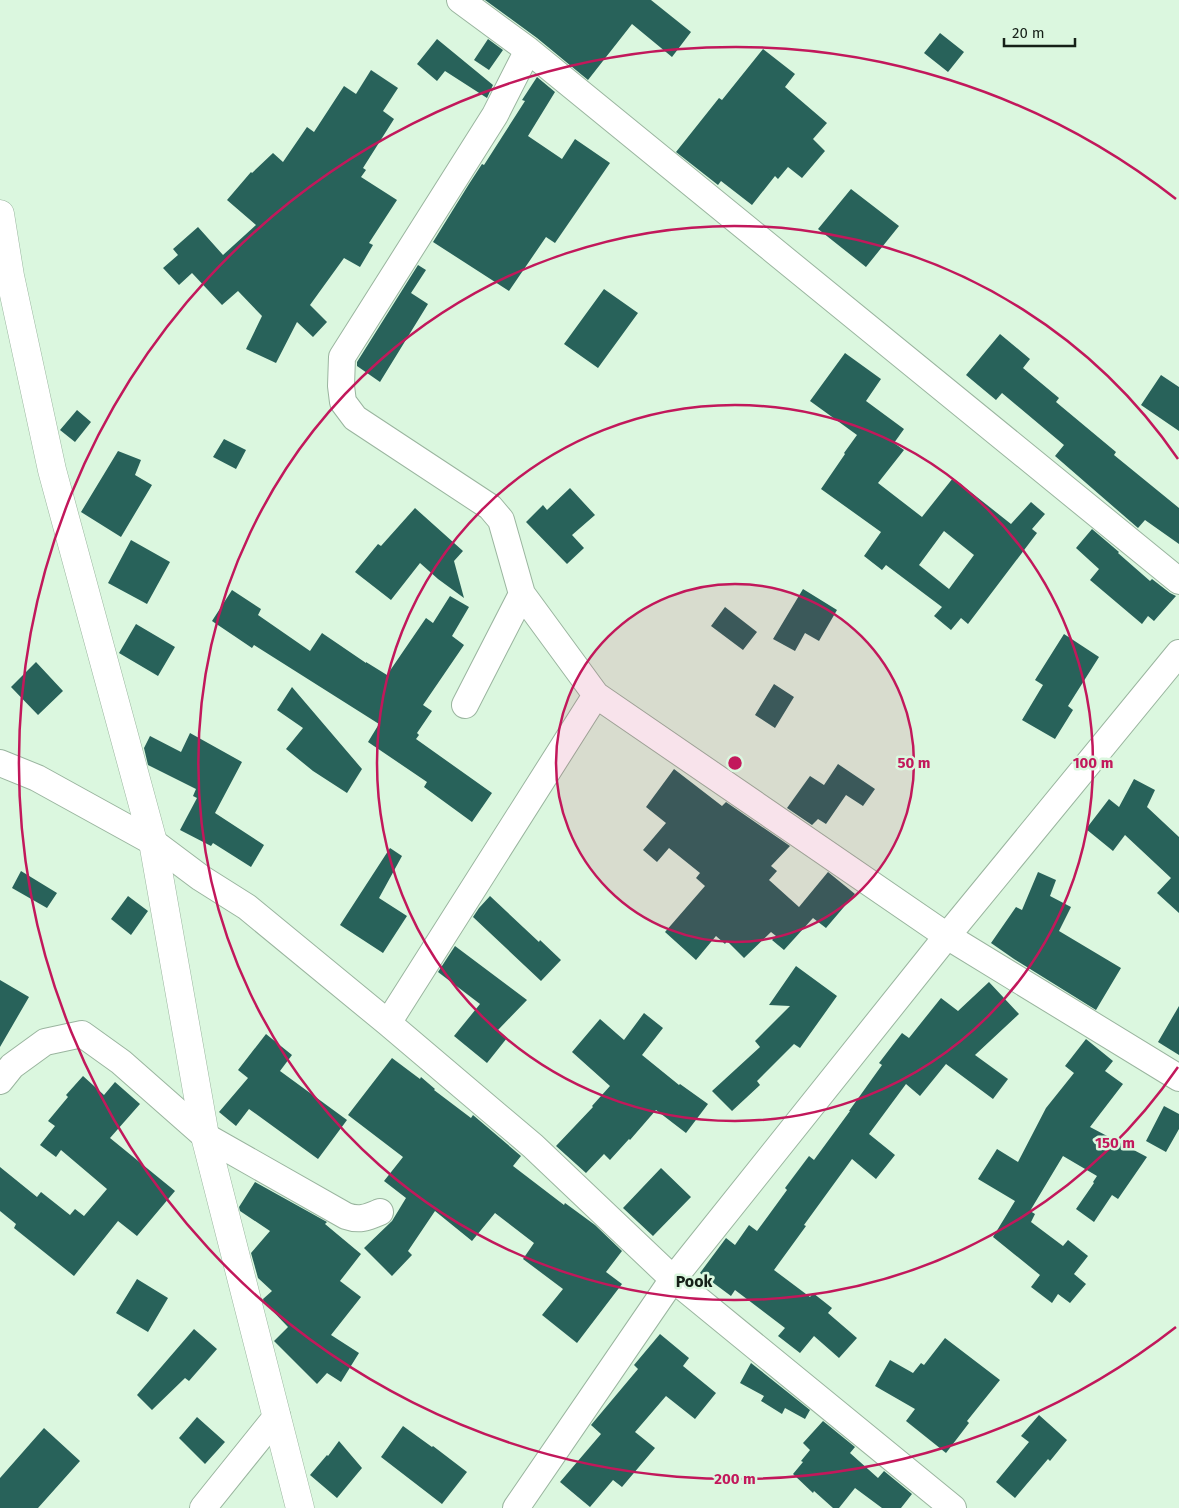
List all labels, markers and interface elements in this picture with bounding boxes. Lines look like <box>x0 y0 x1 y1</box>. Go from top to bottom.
scale bar <box>1004 15 1075 47</box>
text: 20 m <box>1012 24 1045 42</box>
centre of rings <box>726 754 744 772</box>
text: 50 m <box>897 754 931 772</box>
text: 100 m <box>1073 754 1113 772</box>
text: 150 m <box>1095 1134 1135 1152</box>
district label: Pook <box>676 1272 712 1291</box>
text: 200 m <box>714 1470 756 1488</box>

